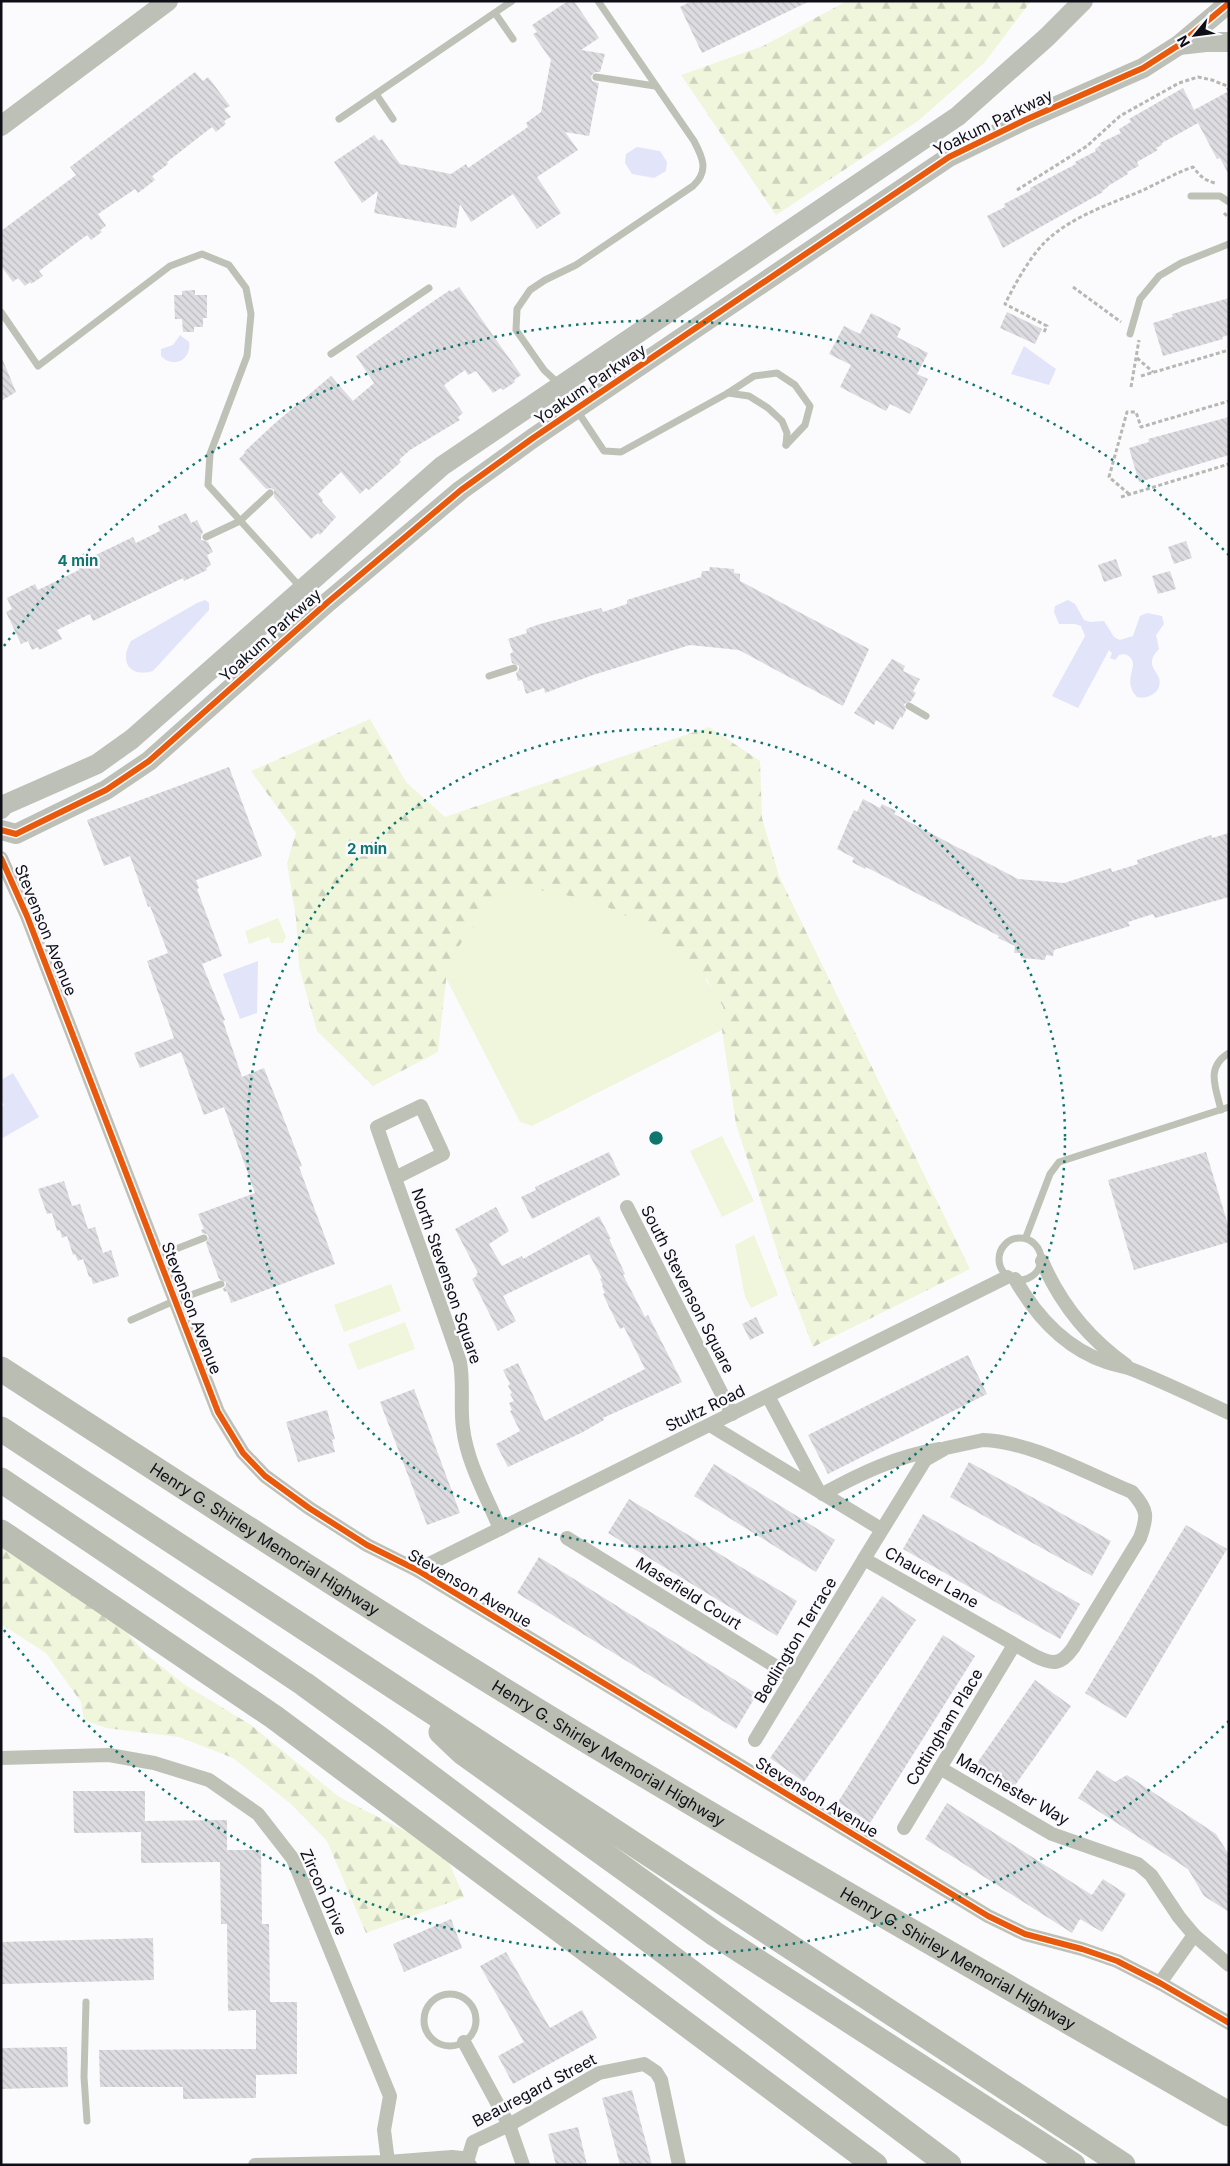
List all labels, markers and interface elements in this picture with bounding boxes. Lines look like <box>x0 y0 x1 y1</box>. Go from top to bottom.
north arrow <box>1170 10 1220 60</box>
text: N <box>1173 33 1193 50</box>
street label: Yoakum Parkway <box>930 84 1056 160</box>
street label: Yoakum Parkway <box>530 339 650 429</box>
text: 4 min <box>58 551 98 570</box>
street label: Yoakum Parkway <box>215 584 325 686</box>
text: 2 min <box>347 839 387 858</box>
street label: Stevenson Avenue <box>11 861 81 999</box>
centre of rings <box>647 1129 665 1147</box>
street label: North Stevenson Square <box>408 1186 486 1366</box>
street label: South Stevenson Square <box>637 1202 739 1376</box>
street label: Stevenson Avenue <box>158 1239 226 1377</box>
street label: Stultz Road <box>662 1380 748 1436</box>
street label: Henry G. Shirley Memorial Highway <box>146 1458 383 1620</box>
street label: Chaucer Lane <box>881 1542 983 1612</box>
street label: Stevenson Avenue <box>404 1544 536 1632</box>
street label: Masefield Court <box>632 1553 746 1633</box>
street label: Bedlington Terrace <box>750 1573 840 1707</box>
street label: Cottingham Place <box>901 1665 987 1789</box>
street label: Henry G. Shirley Memorial Highway <box>488 1675 729 1831</box>
street label: Manchester Way <box>953 1749 1073 1829</box>
street label: Stevenson Avenue <box>752 1752 882 1842</box>
street label: Zircon Drive <box>296 1846 352 1938</box>
street label: Henry G. Shirley Memorial Highway <box>837 1882 1079 2034</box>
street label: Beauregard Street <box>469 2049 599 2131</box>

